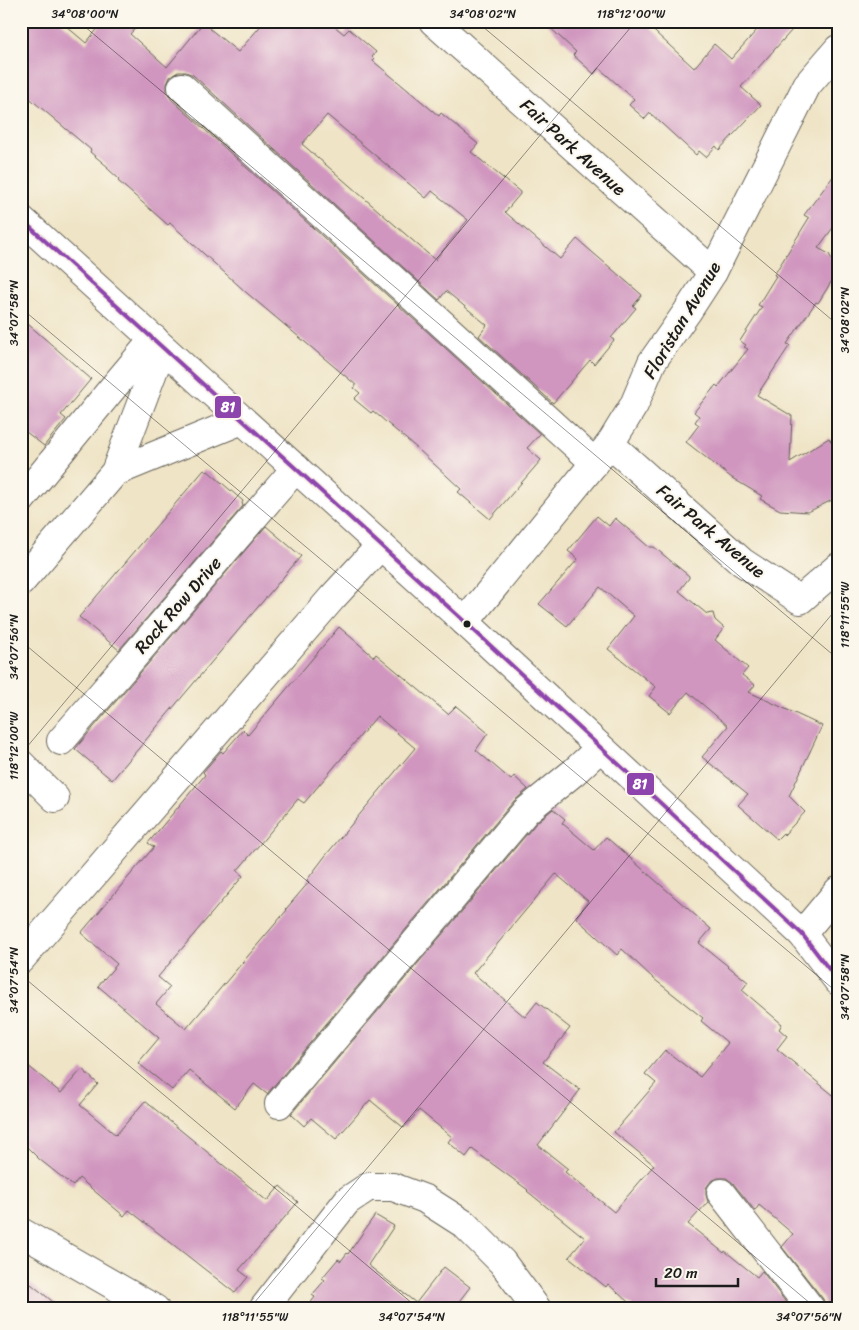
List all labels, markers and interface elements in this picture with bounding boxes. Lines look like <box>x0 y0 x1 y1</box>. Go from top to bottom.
text: 34°08'00"N <box>52 3 119 25</box>
text: 34°08'02"N <box>450 3 517 25</box>
text: 118°12'00"W <box>597 3 666 25</box>
street label: Fair Park Avenue <box>512 90 634 204</box>
street label: Floristan Avenue <box>634 255 730 385</box>
text: 34°07'58"N <box>3 279 25 346</box>
text: 34°08'02"N <box>834 286 856 353</box>
line badge: 81 <box>214 395 242 419</box>
text: 81 <box>220 395 235 420</box>
street label: Fair Park Avenue <box>649 475 773 587</box>
street label: Rock Row Drive <box>126 549 230 661</box>
text: 118°11'55"W <box>834 581 856 648</box>
text: 34°07'56"N <box>3 614 25 680</box>
unlabelled marker <box>462 619 472 629</box>
text: 118°12'00"W <box>3 711 25 780</box>
line badge: 81 <box>626 772 655 796</box>
text: 81 <box>632 772 647 797</box>
text: 34°07'54"N <box>3 946 25 1013</box>
text: 34°07'58"N <box>834 953 856 1020</box>
scale bar <box>656 1255 739 1287</box>
text: 20 m <box>664 1260 698 1286</box>
text: 118°11'55"W <box>222 1306 289 1328</box>
text: 34°07'54"N <box>379 1306 446 1328</box>
text: 34°07'56"N <box>776 1306 842 1328</box>

